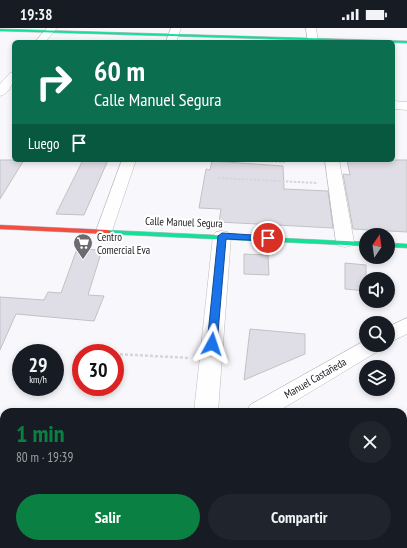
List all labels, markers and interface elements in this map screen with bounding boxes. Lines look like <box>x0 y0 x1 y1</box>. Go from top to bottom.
text: 19:38 <box>20 5 52 24</box>
text: 60 m <box>94 52 145 89</box>
icon: right <box>28 56 80 108</box>
text: Calle Manuel Segura <box>94 88 221 111</box>
icon: arrive <box>68 132 90 154</box>
text: Luego <box>28 134 60 153</box>
street label: Calle Manuel Segura <box>145 214 223 230</box>
pin <box>251 221 285 255</box>
icon: arrive <box>257 227 279 249</box>
north arrow <box>359 228 395 264</box>
map controls <box>359 228 395 396</box>
place label: Centro Comercial Eva <box>97 230 150 257</box>
supermarket icon: Centro Comercial Eva <box>72 232 94 260</box>
button: sound <box>359 272 395 308</box>
button: search <box>359 316 395 352</box>
position arrow <box>191 323 233 365</box>
speed limit sign: 30 <box>72 344 124 396</box>
text: 29 <box>28 352 48 378</box>
street label: Manuel Castañeda <box>281 355 349 401</box>
button: layers <box>359 360 395 396</box>
text: km/h <box>29 373 47 386</box>
text: 1 min <box>16 418 64 449</box>
button: close <box>349 421 391 463</box>
text: 80 m · 19:39 <box>16 449 73 466</box>
button: Salir <box>16 494 200 540</box>
button: Compartir <box>208 494 391 540</box>

